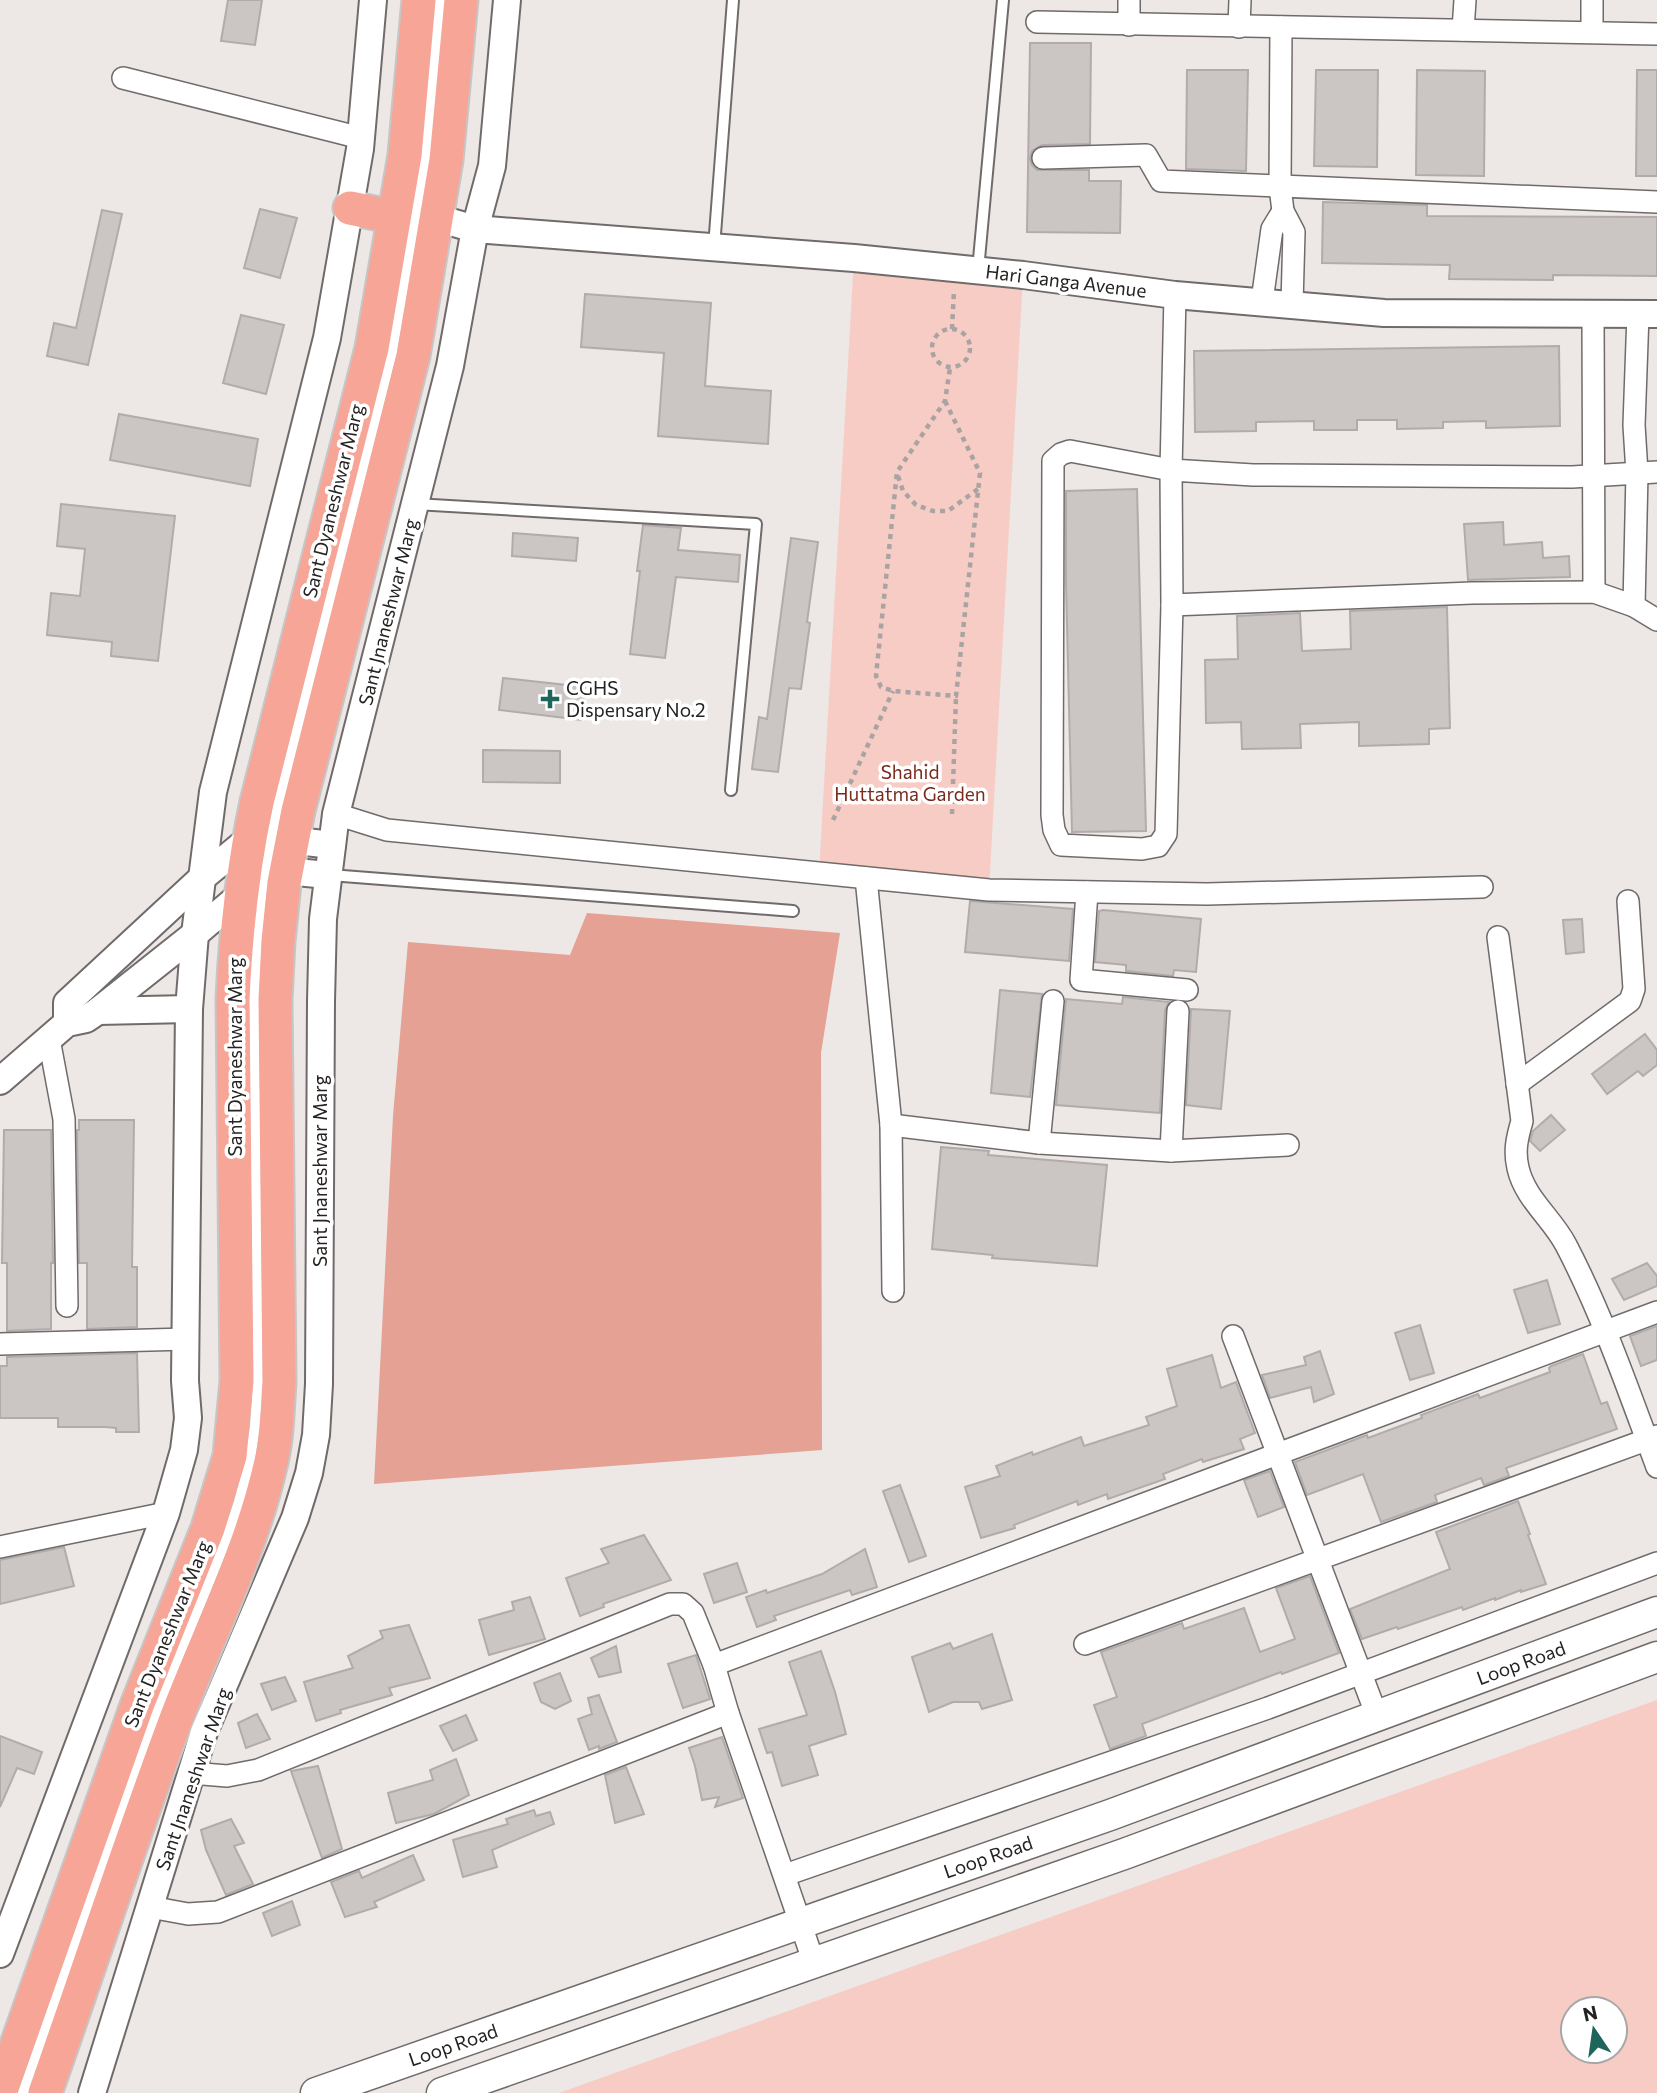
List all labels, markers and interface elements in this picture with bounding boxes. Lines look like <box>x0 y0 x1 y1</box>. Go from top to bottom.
street label: Hari Ganga Avenue <box>984 259 1148 302</box>
street label: Sant Dyaneshwar Marg <box>297 401 368 600</box>
street label: Sant Jnaneshwar Marg <box>353 516 422 708</box>
place label: CGHS Dispensary No.2 <box>566 676 706 721</box>
marker: CGHS Dispensary No.2 <box>540 689 560 709</box>
park label: Shahid Huttatma Garden <box>834 760 986 805</box>
street label: Sant Dyaneshwar Marg <box>223 957 246 1157</box>
street label: Sant Jnaneshwar Marg <box>308 1075 331 1267</box>
street label: Sant Dyaneshwar Marg <box>119 1537 215 1730</box>
street label: Loop Road <box>1473 1636 1568 1689</box>
street label: Sant Jnaneshwar Marg <box>150 1684 235 1873</box>
street label: Loop Road <box>940 1831 1035 1883</box>
north arrow <box>1559 1995 1629 2065</box>
text: N <box>1581 2000 1600 2026</box>
street label: Loop Road <box>405 2019 500 2071</box>

